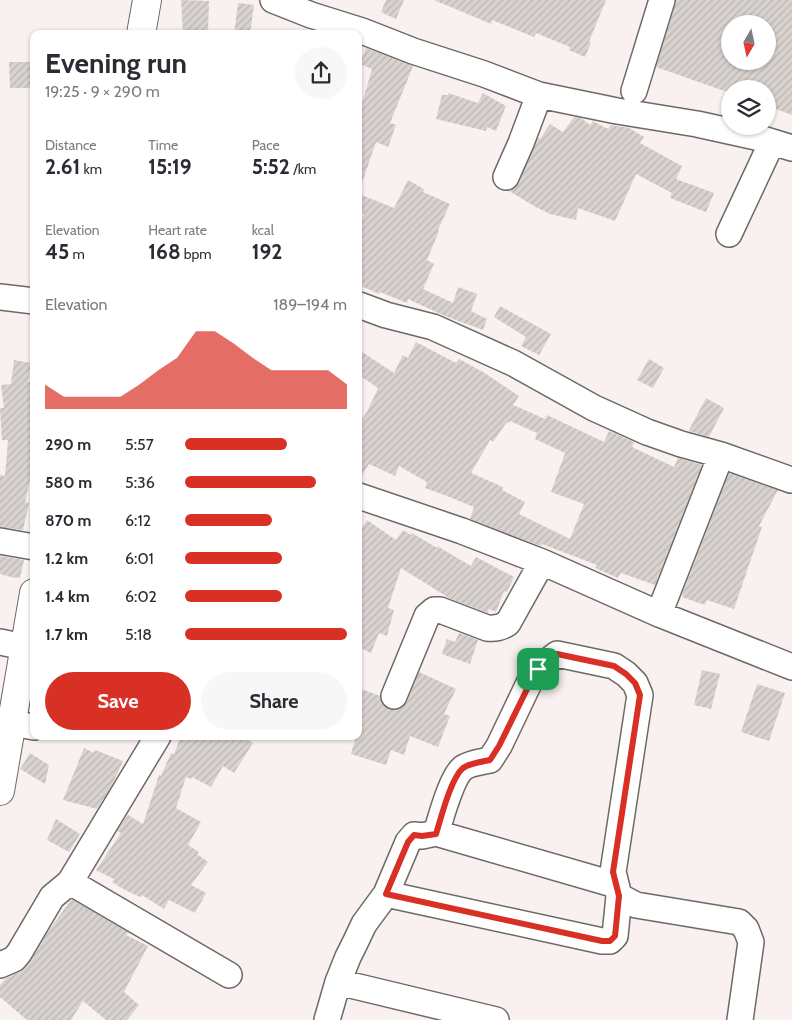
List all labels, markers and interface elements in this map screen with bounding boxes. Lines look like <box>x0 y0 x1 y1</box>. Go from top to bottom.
north arrow <box>721 15 776 70</box>
map controls <box>721 15 776 135</box>
text: Evening run <box>45 46 187 80</box>
button: share <box>295 47 347 99</box>
button: layers <box>721 80 776 135</box>
text: 19:25 · 9 × 290 m <box>45 82 160 101</box>
text: Distance <box>45 136 97 154</box>
text: Time <box>148 136 178 154</box>
text: Pace <box>252 136 280 154</box>
text: 2.61 <box>45 154 80 179</box>
text: 15:19 <box>148 154 192 179</box>
text: 5:52 <box>252 154 290 179</box>
text: km <box>80 160 102 178</box>
text: /km <box>290 160 316 178</box>
text: Elevation <box>45 221 100 239</box>
text: Heart rate <box>148 221 207 239</box>
text: kcal <box>252 221 274 239</box>
text: 45 <box>45 239 69 264</box>
text: 168 <box>148 239 181 264</box>
text: 192 <box>252 239 282 264</box>
text: m <box>69 245 85 263</box>
text: bpm <box>181 245 212 263</box>
text: Elevation <box>45 295 108 314</box>
text: 189–194 m <box>273 295 347 314</box>
text: 290 m <box>45 435 91 454</box>
text: 5:57 <box>125 435 154 454</box>
text: 580 m <box>45 473 92 492</box>
text: 5:36 <box>125 473 155 492</box>
text: 870 m <box>45 511 91 530</box>
text: 6:12 <box>125 511 151 530</box>
text: 1.2 km <box>45 549 88 568</box>
text: 6:01 <box>125 549 154 568</box>
text: 1.4 km <box>45 587 90 606</box>
text: 6:02 <box>125 587 157 606</box>
text: 1.7 km <box>45 625 88 644</box>
text: 5:18 <box>125 625 152 644</box>
pin <box>517 648 559 690</box>
icon: arrive <box>524 655 552 683</box>
button: Save <box>45 672 191 730</box>
button: Share <box>201 672 347 730</box>

